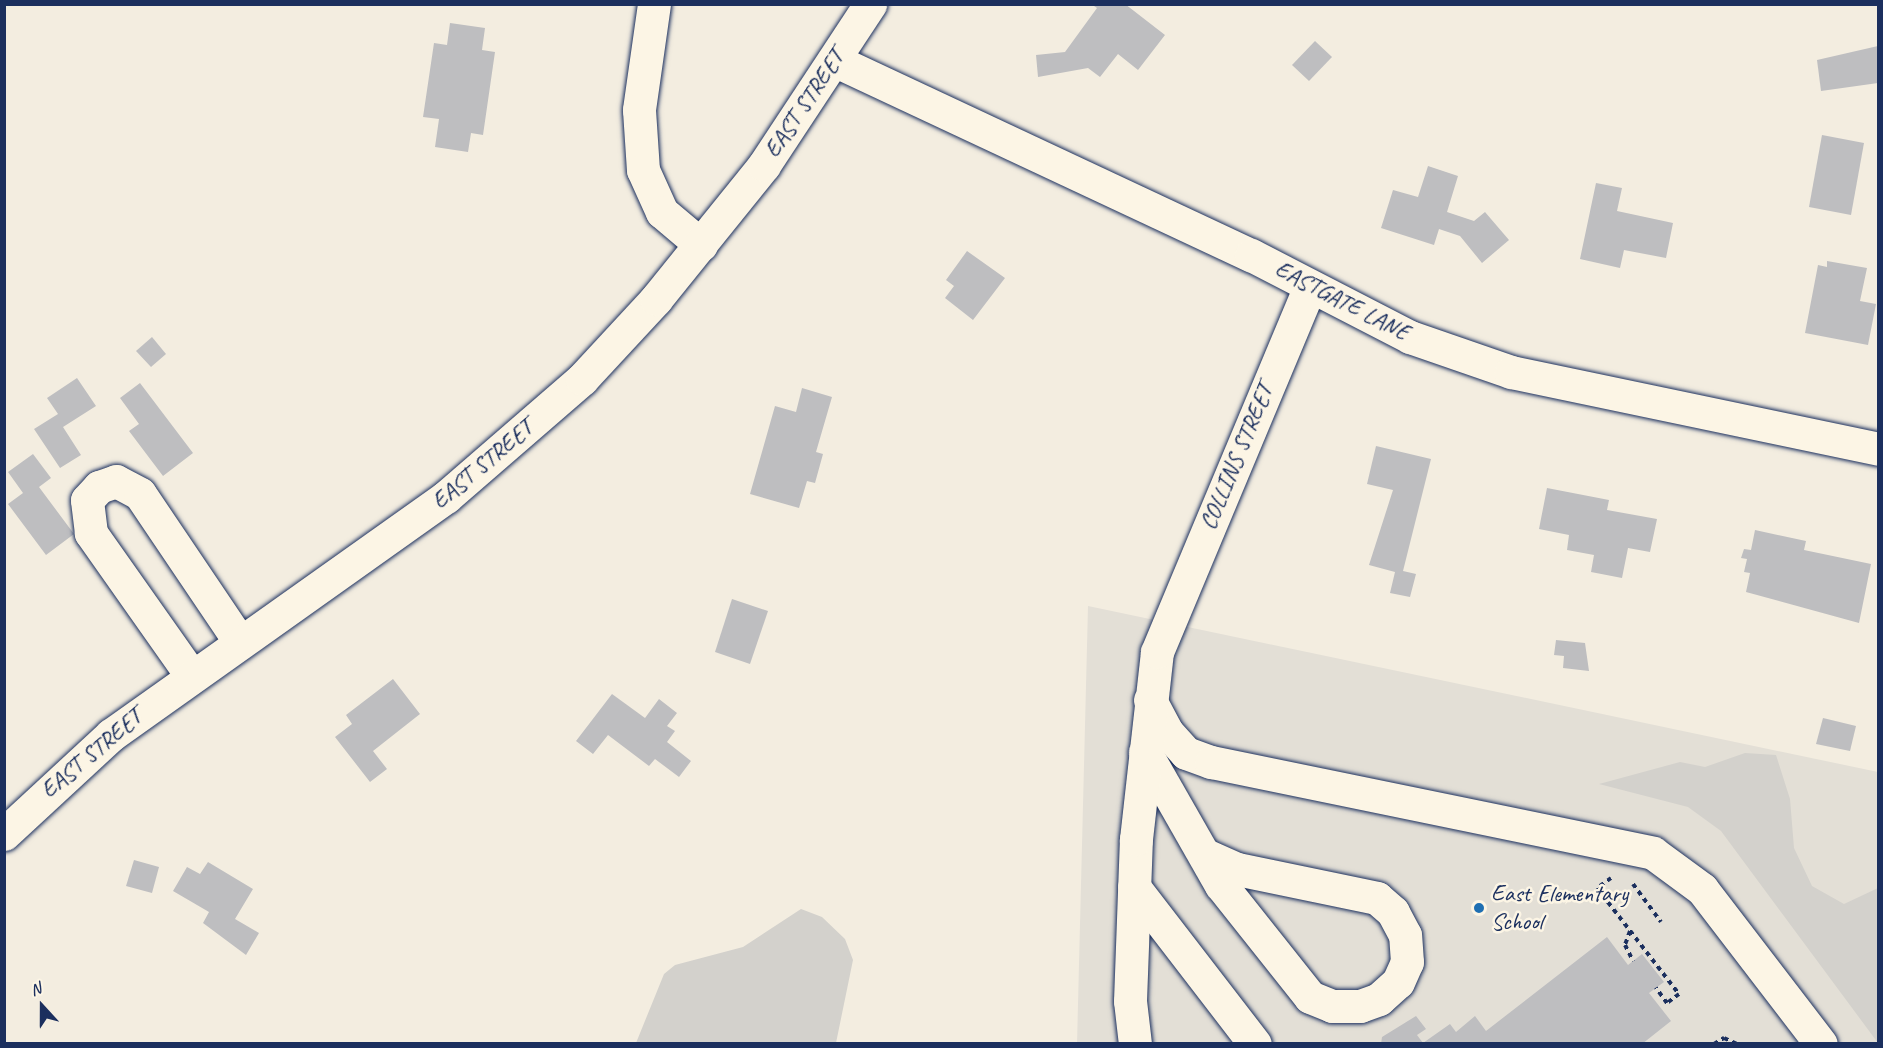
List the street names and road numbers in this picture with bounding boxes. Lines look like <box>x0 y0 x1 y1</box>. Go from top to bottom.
street label: EAST STREET <box>758 45 852 163</box>
street label: EASTGATE LANE <box>1270 255 1414 347</box>
street label: COLLINS STREET <box>1194 380 1280 534</box>
street label: EAST STREET <box>426 414 540 516</box>
street label: EAST STREET <box>35 703 149 805</box>

